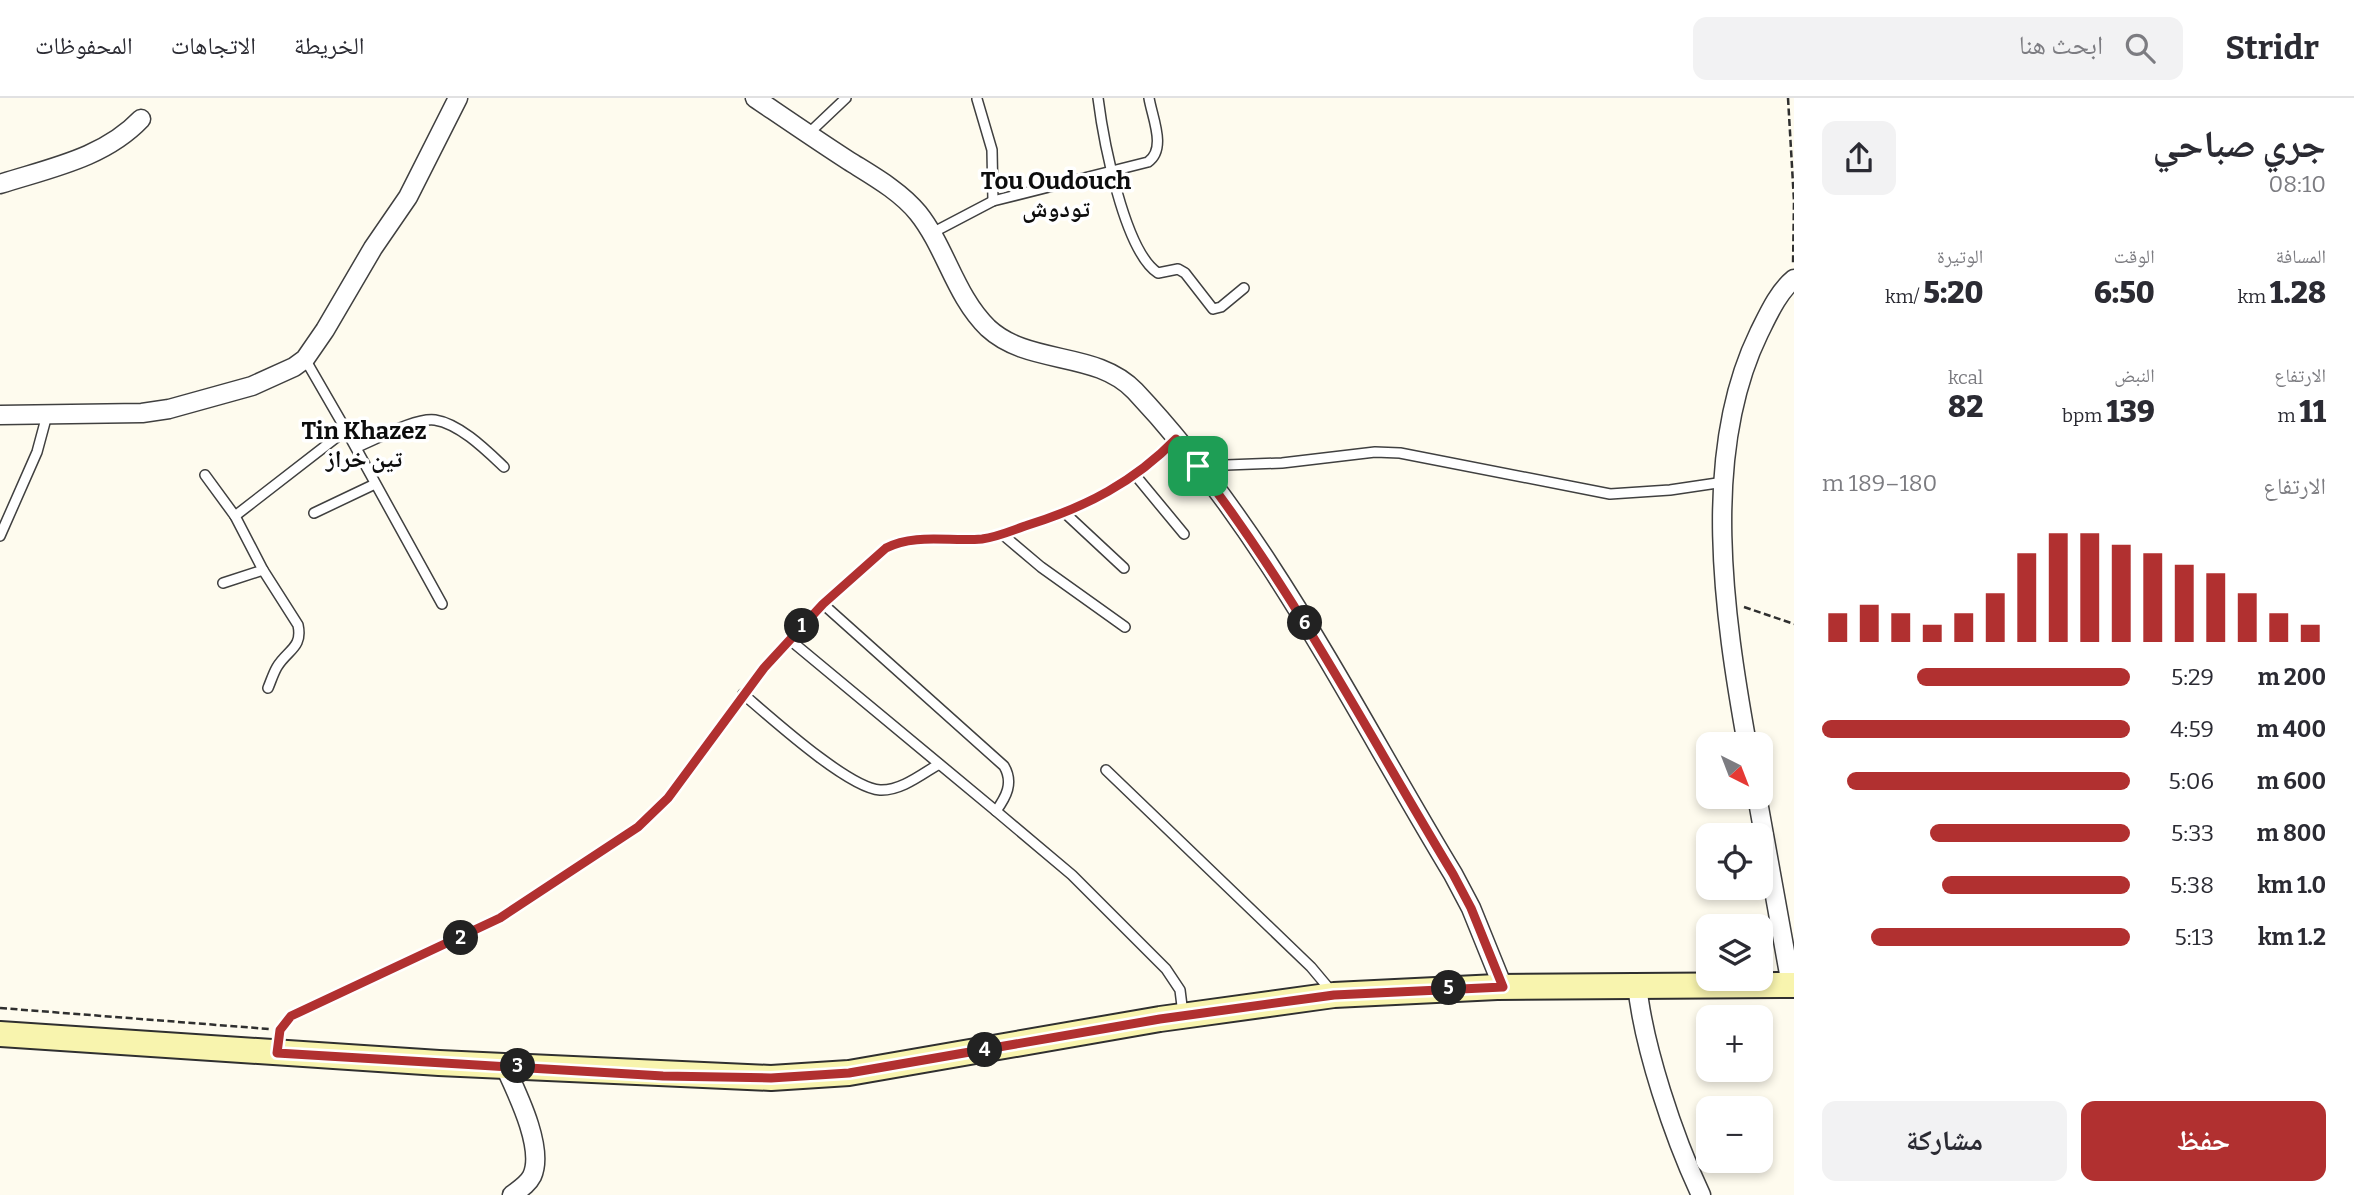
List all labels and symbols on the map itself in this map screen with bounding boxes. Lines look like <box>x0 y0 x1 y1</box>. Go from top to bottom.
district label: Tou Oudouch تودوش <box>981 167 1131 223</box>
district label: Tin Khazez تين خراز <box>301 417 427 473</box>
pin <box>1168 436 1228 496</box>
pin: 6 <box>1288 606 1322 640</box>
pin: 1 <box>784 608 820 644</box>
north arrow <box>1696 732 1773 808</box>
pin: 2 <box>444 920 478 956</box>
pin: 5 <box>1432 970 1466 1006</box>
pin: 4 <box>968 1032 1002 1068</box>
pin: 3 <box>500 1048 536 1084</box>

